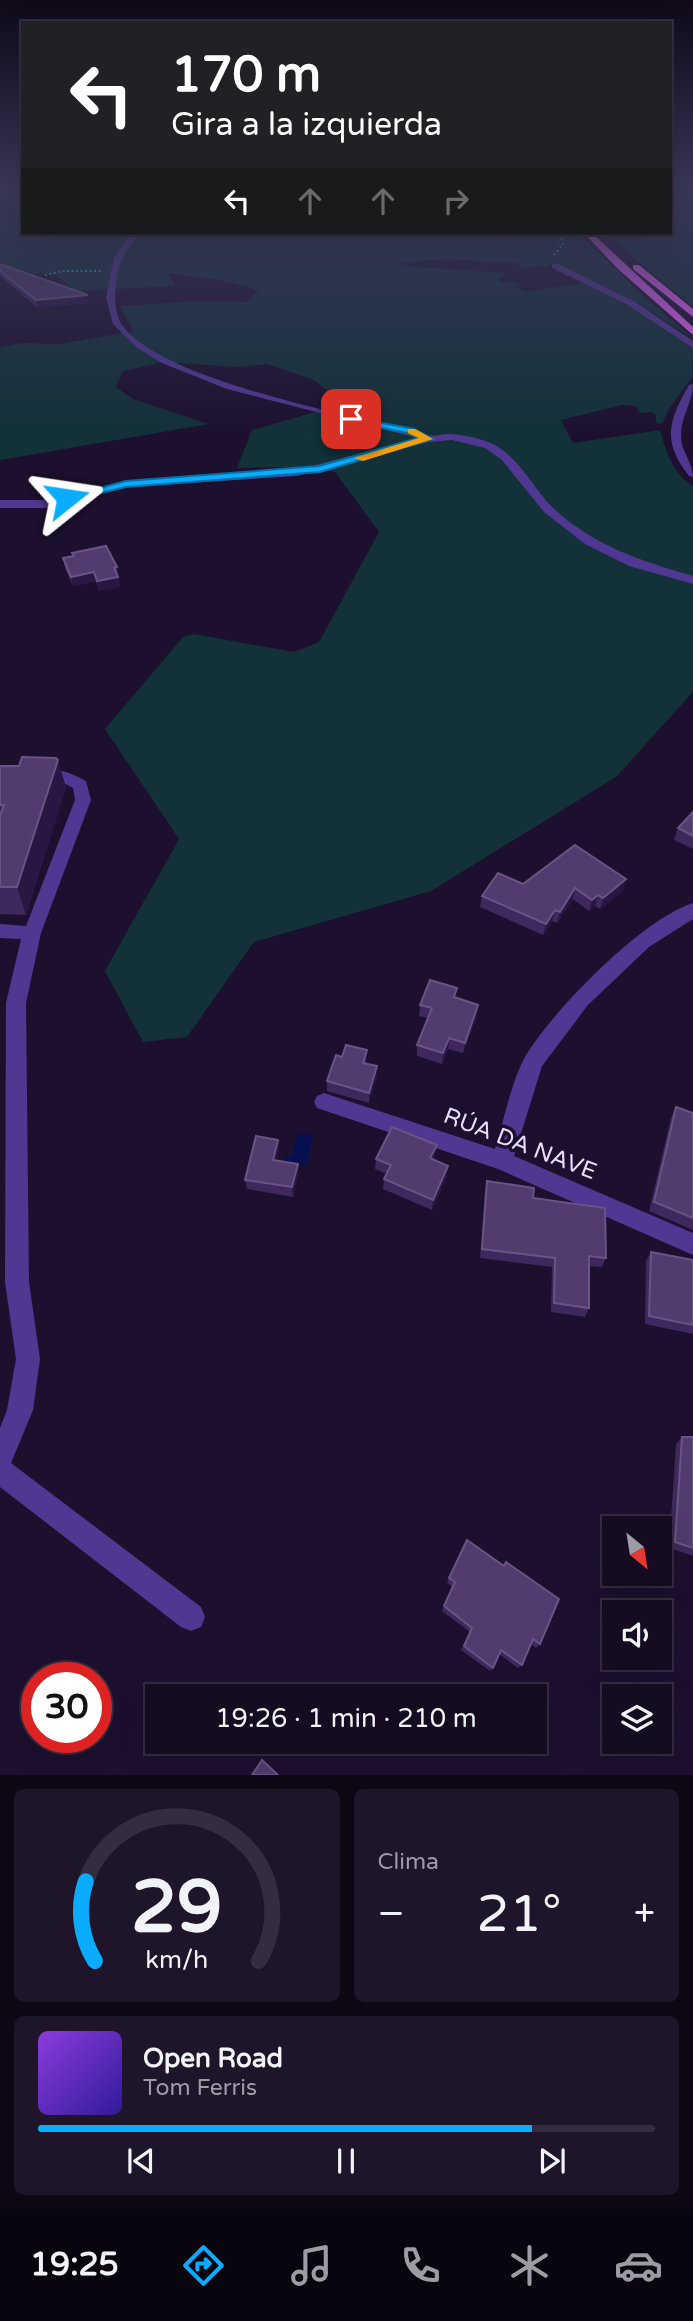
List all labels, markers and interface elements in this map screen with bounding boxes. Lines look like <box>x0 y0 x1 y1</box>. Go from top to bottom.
text: 170 m <box>171 46 321 105</box>
icon: left <box>56 49 147 140</box>
text: Gira a la izquierda <box>171 106 442 144</box>
icon: left <box>218 182 256 220</box>
icon: ahead <box>291 182 329 220</box>
icon: ahead <box>364 182 402 220</box>
icon: right <box>437 182 475 220</box>
pin <box>321 389 381 449</box>
icon: arrive <box>332 400 370 438</box>
position arrow <box>30 461 104 535</box>
street label: RÚA DA NAVE <box>439 1102 601 1186</box>
north arrow <box>602 1516 672 1586</box>
map controls <box>602 1516 672 1754</box>
button: sound <box>602 1600 672 1670</box>
speed limit sign: 30 <box>21 1662 112 1753</box>
button: layers <box>602 1684 672 1754</box>
text: 19:26 · 1 min · 210 m <box>215 1703 477 1734</box>
text: Clima <box>378 1848 439 1876</box>
text: 29 <box>131 1865 222 1953</box>
text: 21° <box>477 1883 562 1946</box>
text: − <box>378 1891 405 1937</box>
text: + <box>634 1891 655 1937</box>
text: km/h <box>145 1945 208 1975</box>
text: Open Road <box>143 2043 283 2074</box>
text: Tom Ferris <box>143 2074 257 2102</box>
icon: previous <box>122 2142 160 2180</box>
icon: pause <box>327 2142 365 2180</box>
icon: next <box>533 2142 571 2180</box>
icon: directions <box>179 2241 228 2290</box>
icon: music <box>287 2241 336 2290</box>
icon: phone <box>396 2241 445 2290</box>
icon: climate <box>505 2241 554 2290</box>
icon: car <box>614 2241 663 2290</box>
text: 19:25 <box>30 2246 119 2284</box>

